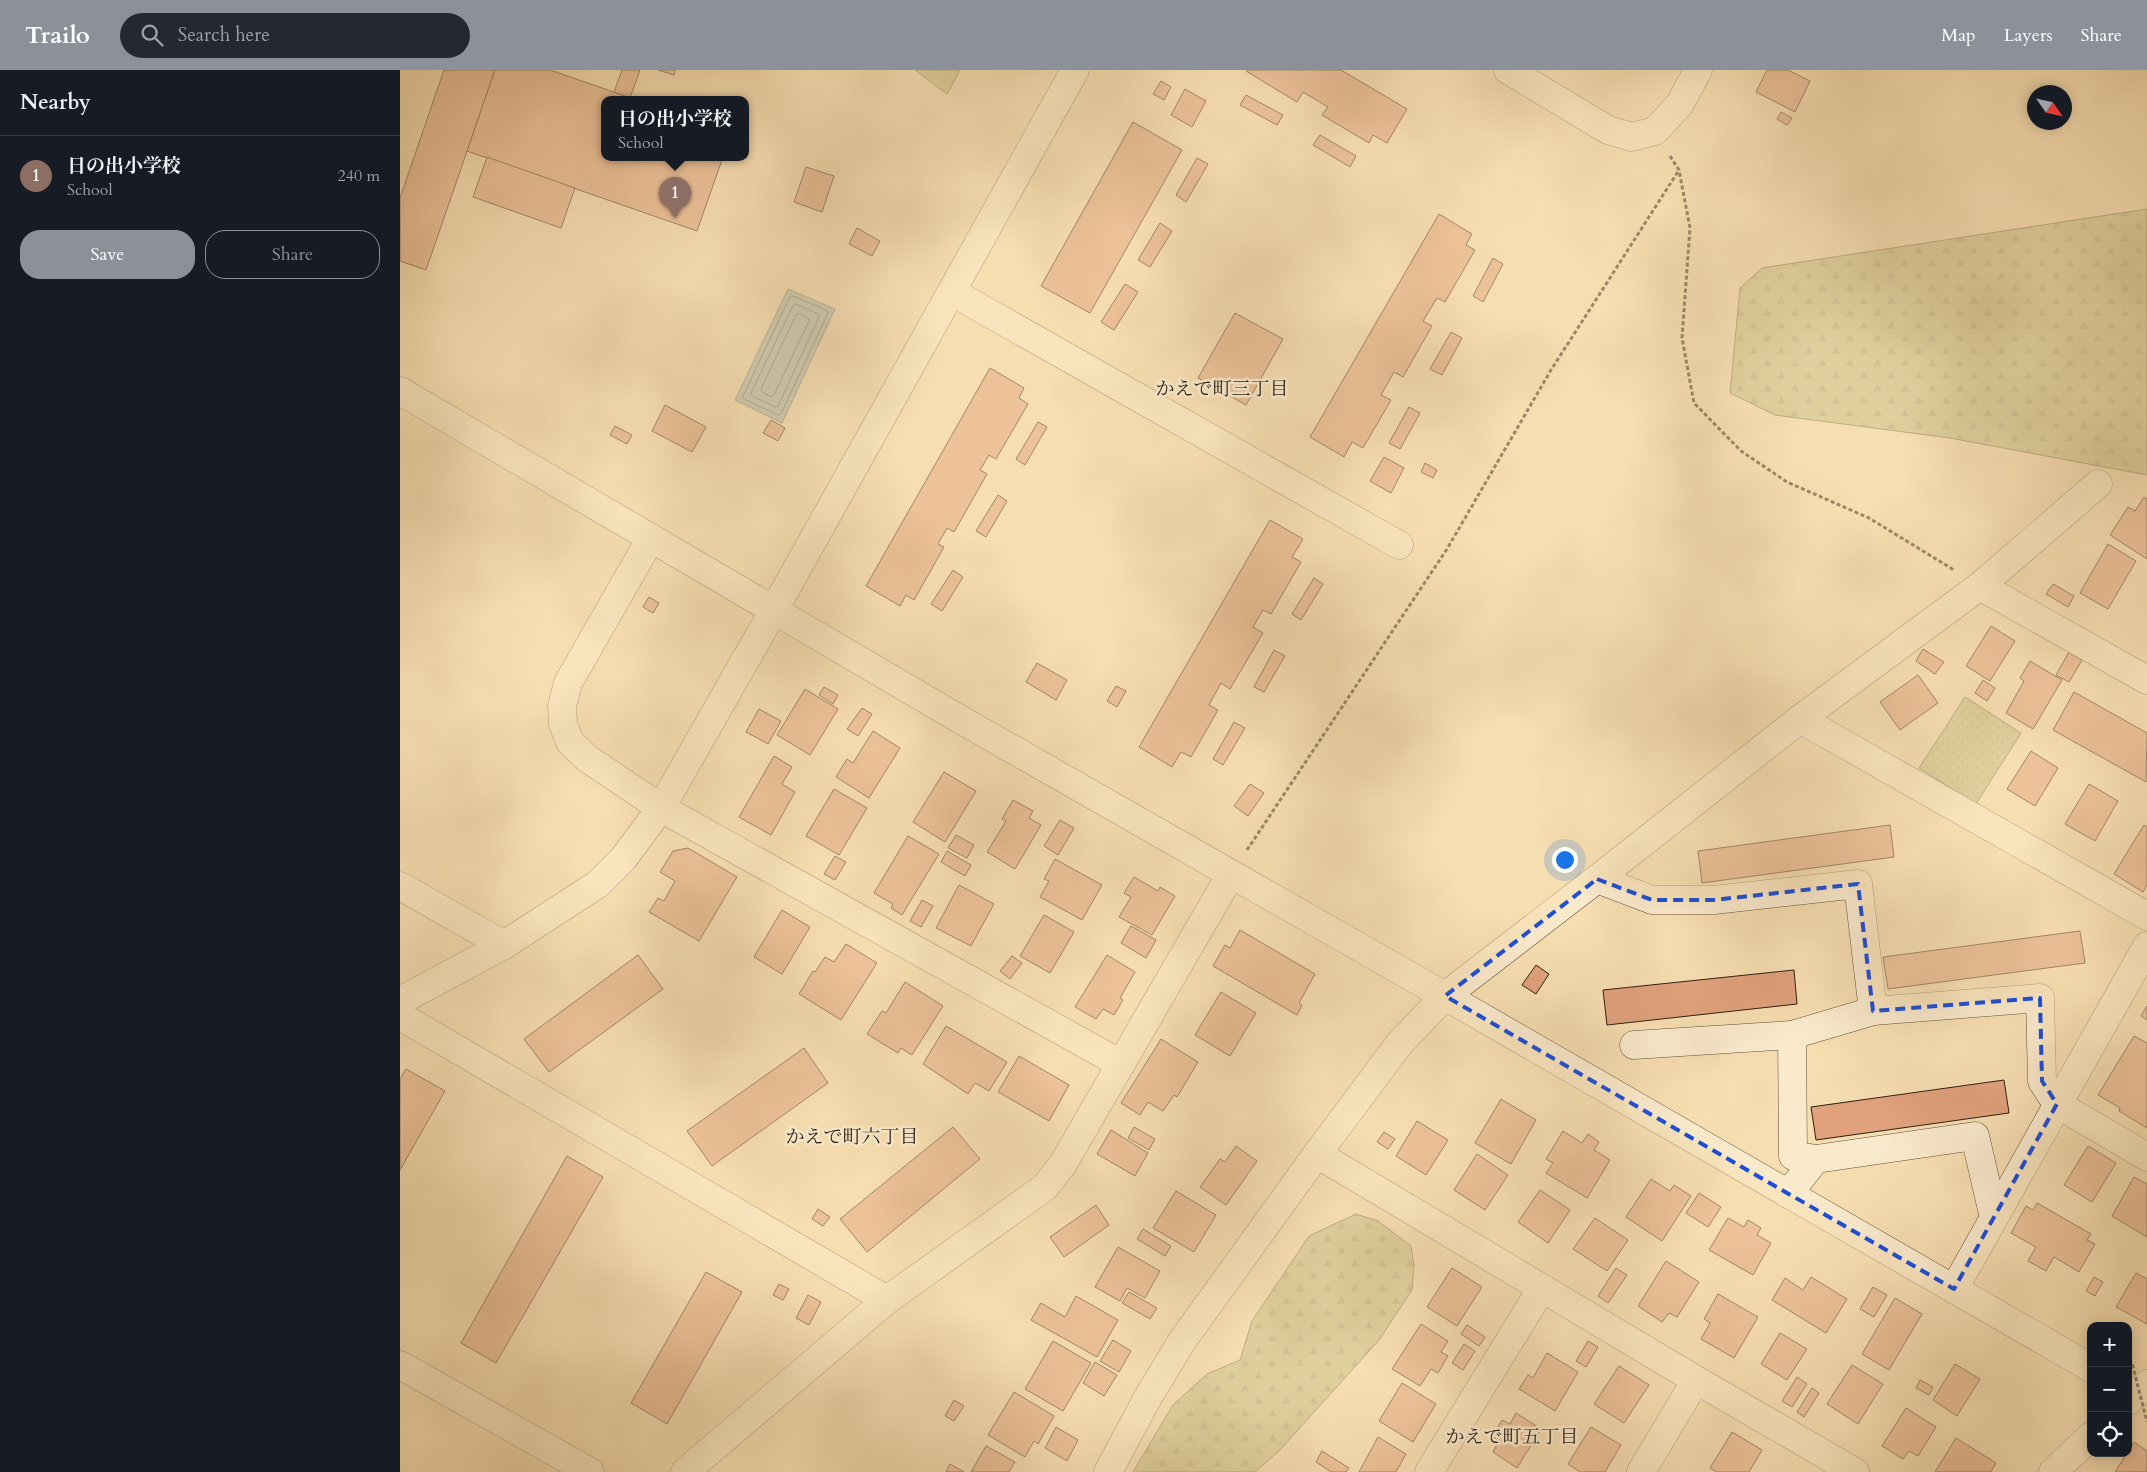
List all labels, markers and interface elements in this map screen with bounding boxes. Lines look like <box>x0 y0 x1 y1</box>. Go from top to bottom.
search box <box>120 13 470 58</box>
text: Trailo <box>25 19 90 52</box>
icon: search <box>138 21 166 49</box>
text: Search here <box>178 22 270 48</box>
text: Map <box>1941 23 1976 48</box>
text: Layers <box>2004 23 2053 48</box>
text: Share <box>2081 23 2122 48</box>
north arrow <box>2027 85 2072 130</box>
text: Nearby <box>20 88 91 117</box>
popup <box>601 96 749 161</box>
text: 日の出小学校 <box>618 106 732 132</box>
text: School <box>618 132 663 154</box>
text: 日の出小学校 <box>67 153 181 179</box>
text: 1 <box>32 165 40 187</box>
text: 240 m <box>338 165 380 187</box>
pin: 1 <box>659 177 691 218</box>
text: School <box>67 179 112 201</box>
button: Save <box>20 230 195 279</box>
button: Share <box>205 230 380 279</box>
district label: かえで町三丁目 <box>1155 376 1289 402</box>
your location <box>1552 847 1578 873</box>
district label: かえで町六丁目 <box>785 1124 919 1150</box>
map controls <box>2087 1322 2132 1457</box>
button: + <box>2087 1322 2132 1367</box>
button: − <box>2087 1367 2132 1412</box>
button: locate <box>2087 1412 2132 1457</box>
district label: かえで町五丁目 <box>1445 1424 1579 1450</box>

